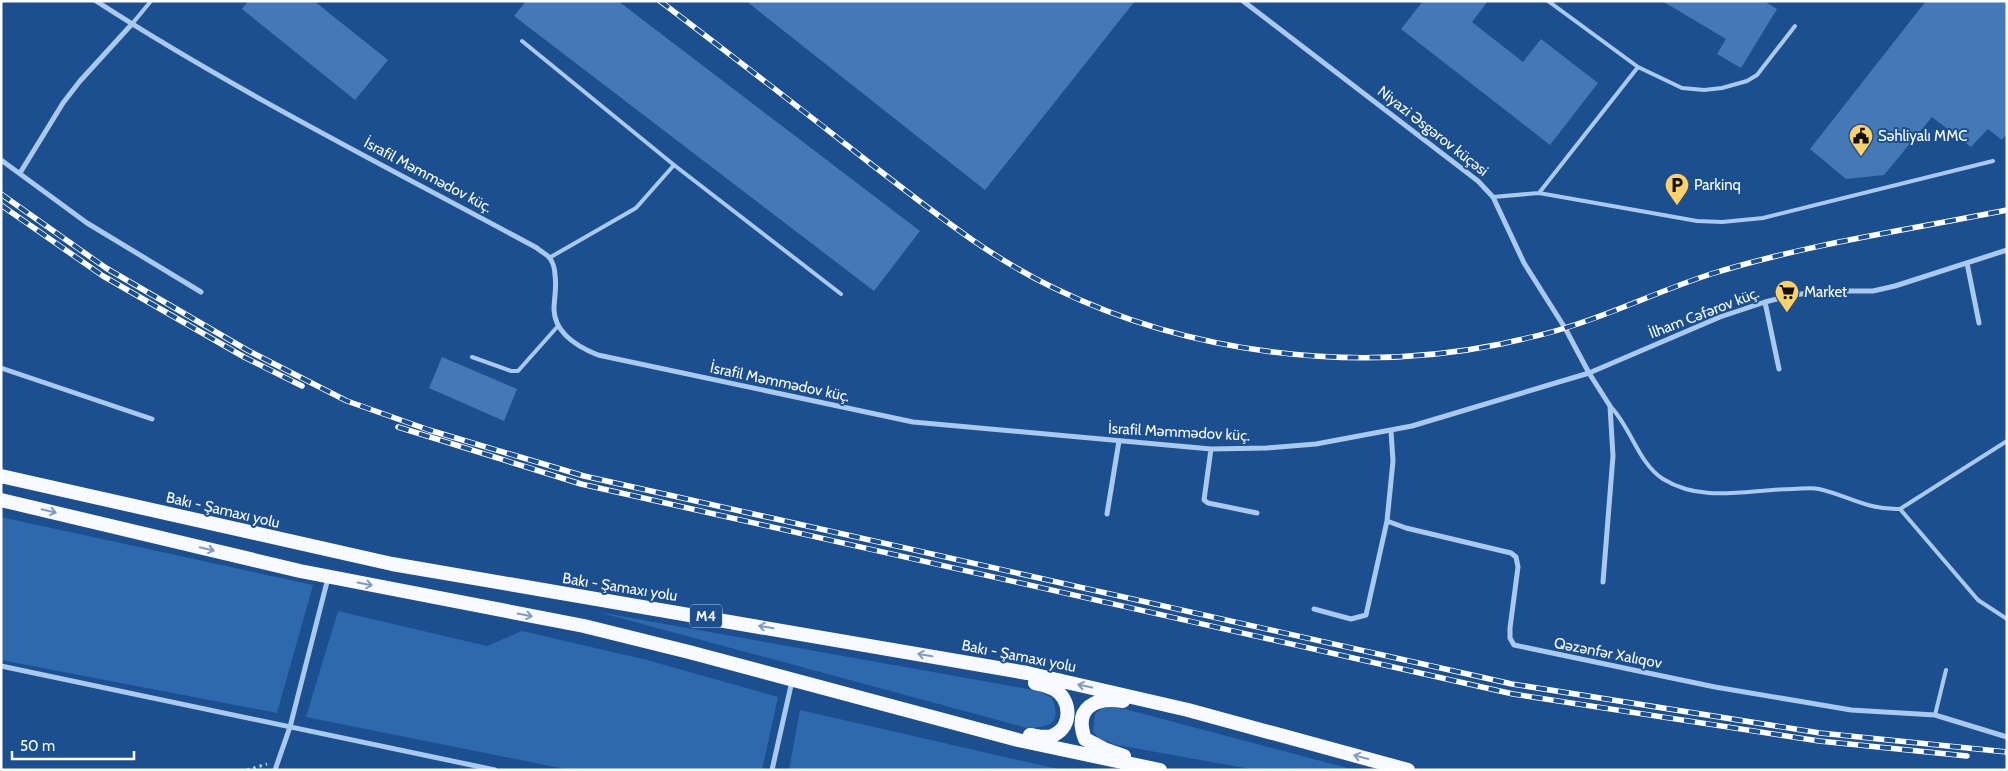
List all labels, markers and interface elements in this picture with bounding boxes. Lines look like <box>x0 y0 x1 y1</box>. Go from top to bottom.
street label: Niyazi Əsgərov küçəsi <box>1374 82 1492 180</box>
public building icon: Səhliyalı MMC <box>1848 123 1874 157</box>
place label: Səhliyalı MMC <box>1878 127 1968 145</box>
street label: İsrafil Məmmədov küç. <box>361 133 496 216</box>
parking icon: Parkinq <box>1664 172 1690 206</box>
place label: Parkinq <box>1694 176 1741 194</box>
supermarket icon: Market <box>1774 279 1800 313</box>
street label: İlham Cəfərov küç. <box>1646 283 1762 342</box>
place label: Market <box>1804 283 1847 301</box>
street label: İsrafil Məmmədov küç. <box>708 357 852 406</box>
street label: İsrafil Məmmədov küç. <box>1107 418 1251 445</box>
street label: Bakı - Şamaxı yolu <box>164 488 282 532</box>
one-way arrow <box>40 507 56 516</box>
one-way arrow <box>198 545 214 554</box>
street label: Bakı - Şamaxı yolu <box>561 569 679 605</box>
one-way arrow <box>357 579 373 589</box>
road number: M4 <box>690 604 722 628</box>
one-way arrow <box>516 610 532 620</box>
one-way arrow <box>758 621 774 631</box>
street label: Qəzənfər Xalıqov <box>1552 634 1664 672</box>
street label: Bakı - Şamaxı yolu <box>960 636 1078 676</box>
one-way arrow <box>918 650 934 660</box>
one-way arrow <box>1078 680 1094 690</box>
scale bar <box>12 728 135 760</box>
text: 50 m <box>20 737 55 755</box>
one-way arrow <box>1353 752 1369 761</box>

